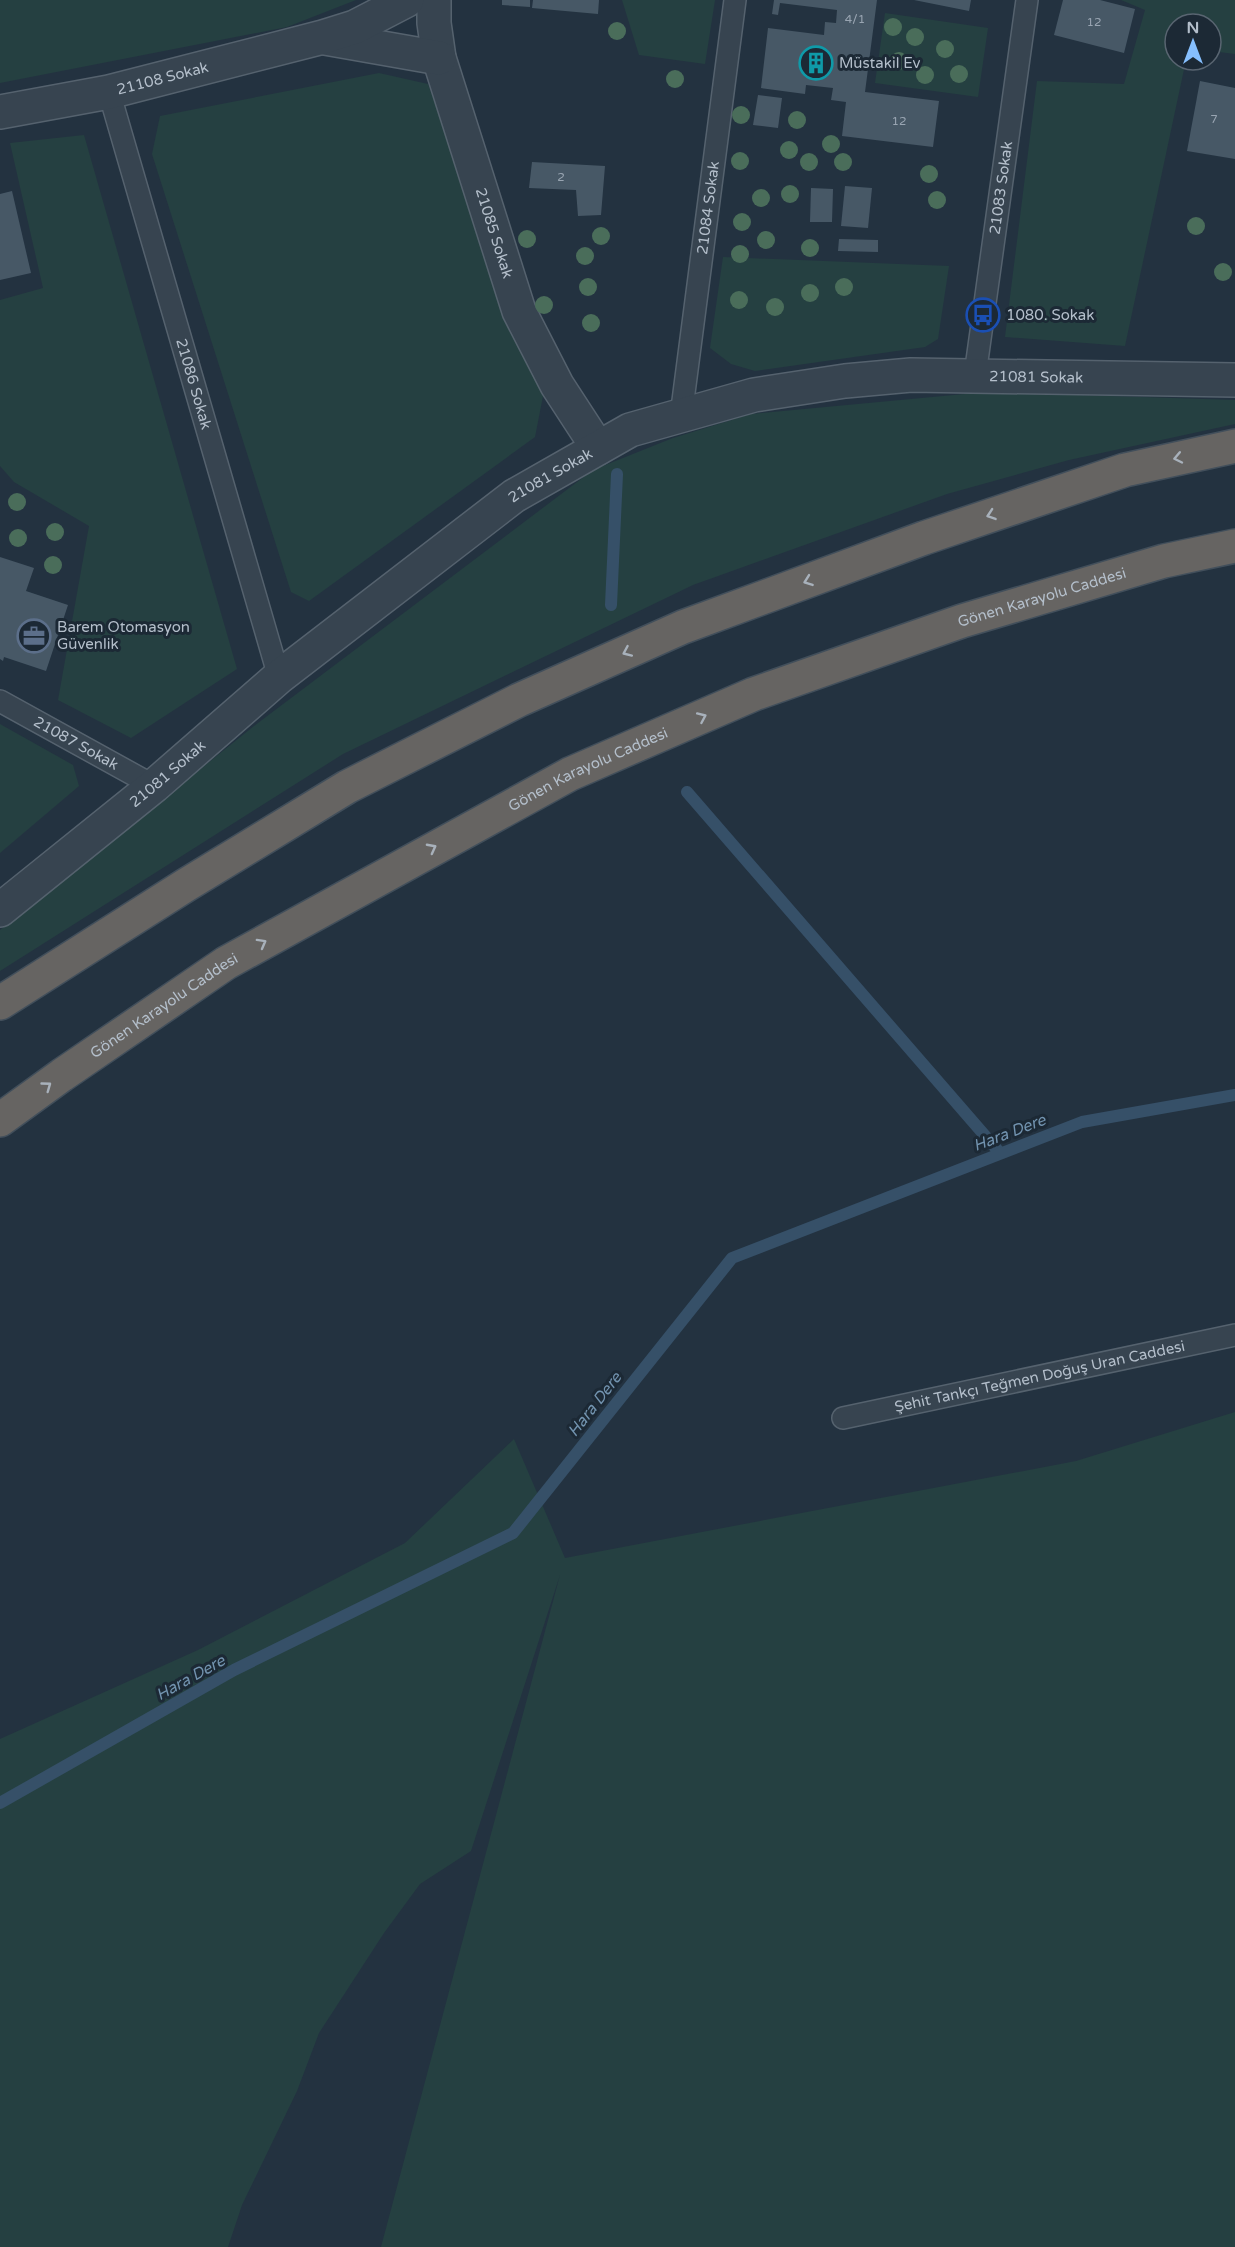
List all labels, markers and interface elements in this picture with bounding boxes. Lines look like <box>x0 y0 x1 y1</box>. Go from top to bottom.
house number: 4/1 <box>845 12 865 26</box>
north arrow <box>1163 12 1223 72</box>
house number: 12 <box>1086 15 1102 29</box>
text: N <box>1187 18 1199 38</box>
building icon: Müstakil Ev <box>798 45 834 81</box>
place label: Müstakil Ev <box>839 54 921 72</box>
street label: 21108 Sokak <box>115 58 210 99</box>
house number: 7 <box>1210 112 1218 126</box>
house number: 12 <box>891 114 907 128</box>
street label: 21083 Sokak <box>986 140 1016 236</box>
street label: 21084 Sokak <box>693 160 723 256</box>
house number: 2 <box>557 170 565 184</box>
street label: 21085 Sokak <box>472 186 517 281</box>
bus stop icon: 1080. Sokak <box>965 297 1001 333</box>
place label: 1080. Sokak <box>1006 306 1094 324</box>
street label: 21086 Sokak <box>172 336 216 432</box>
street label: 21081 Sokak <box>989 367 1083 387</box>
street label: 21081 Sokak <box>504 444 596 506</box>
one-way arrow <box>1173 451 1183 464</box>
one-way arrow <box>986 507 997 520</box>
street label: Gönen Karayolu Caddesi <box>955 564 1128 631</box>
one-way arrow <box>803 574 814 586</box>
office icon: Barem Otomasyon Güvenlik <box>16 618 52 654</box>
place label: Barem Otomasyon Güvenlik <box>57 618 190 653</box>
one-way arrow <box>622 645 633 657</box>
street label: 21087 Sokak <box>31 712 122 774</box>
one-way arrow <box>695 712 706 724</box>
street label: Gönen Karayolu Caddesi <box>505 724 671 815</box>
street label: 21081 Sokak <box>126 736 209 811</box>
one-way arrow <box>426 844 437 855</box>
one-way arrow <box>256 939 266 950</box>
street label: Gönen Karayolu Caddesi <box>87 949 241 1062</box>
one-way arrow <box>41 1082 52 1093</box>
water label: Hara Dere <box>970 1110 1049 1156</box>
street label: Şehit Tankçı Teğmen Doğuş Uran Caddesi <box>893 1337 1187 1416</box>
water label: Hara Dere <box>563 1368 627 1441</box>
water label: Hara Dere <box>152 1650 229 1705</box>

